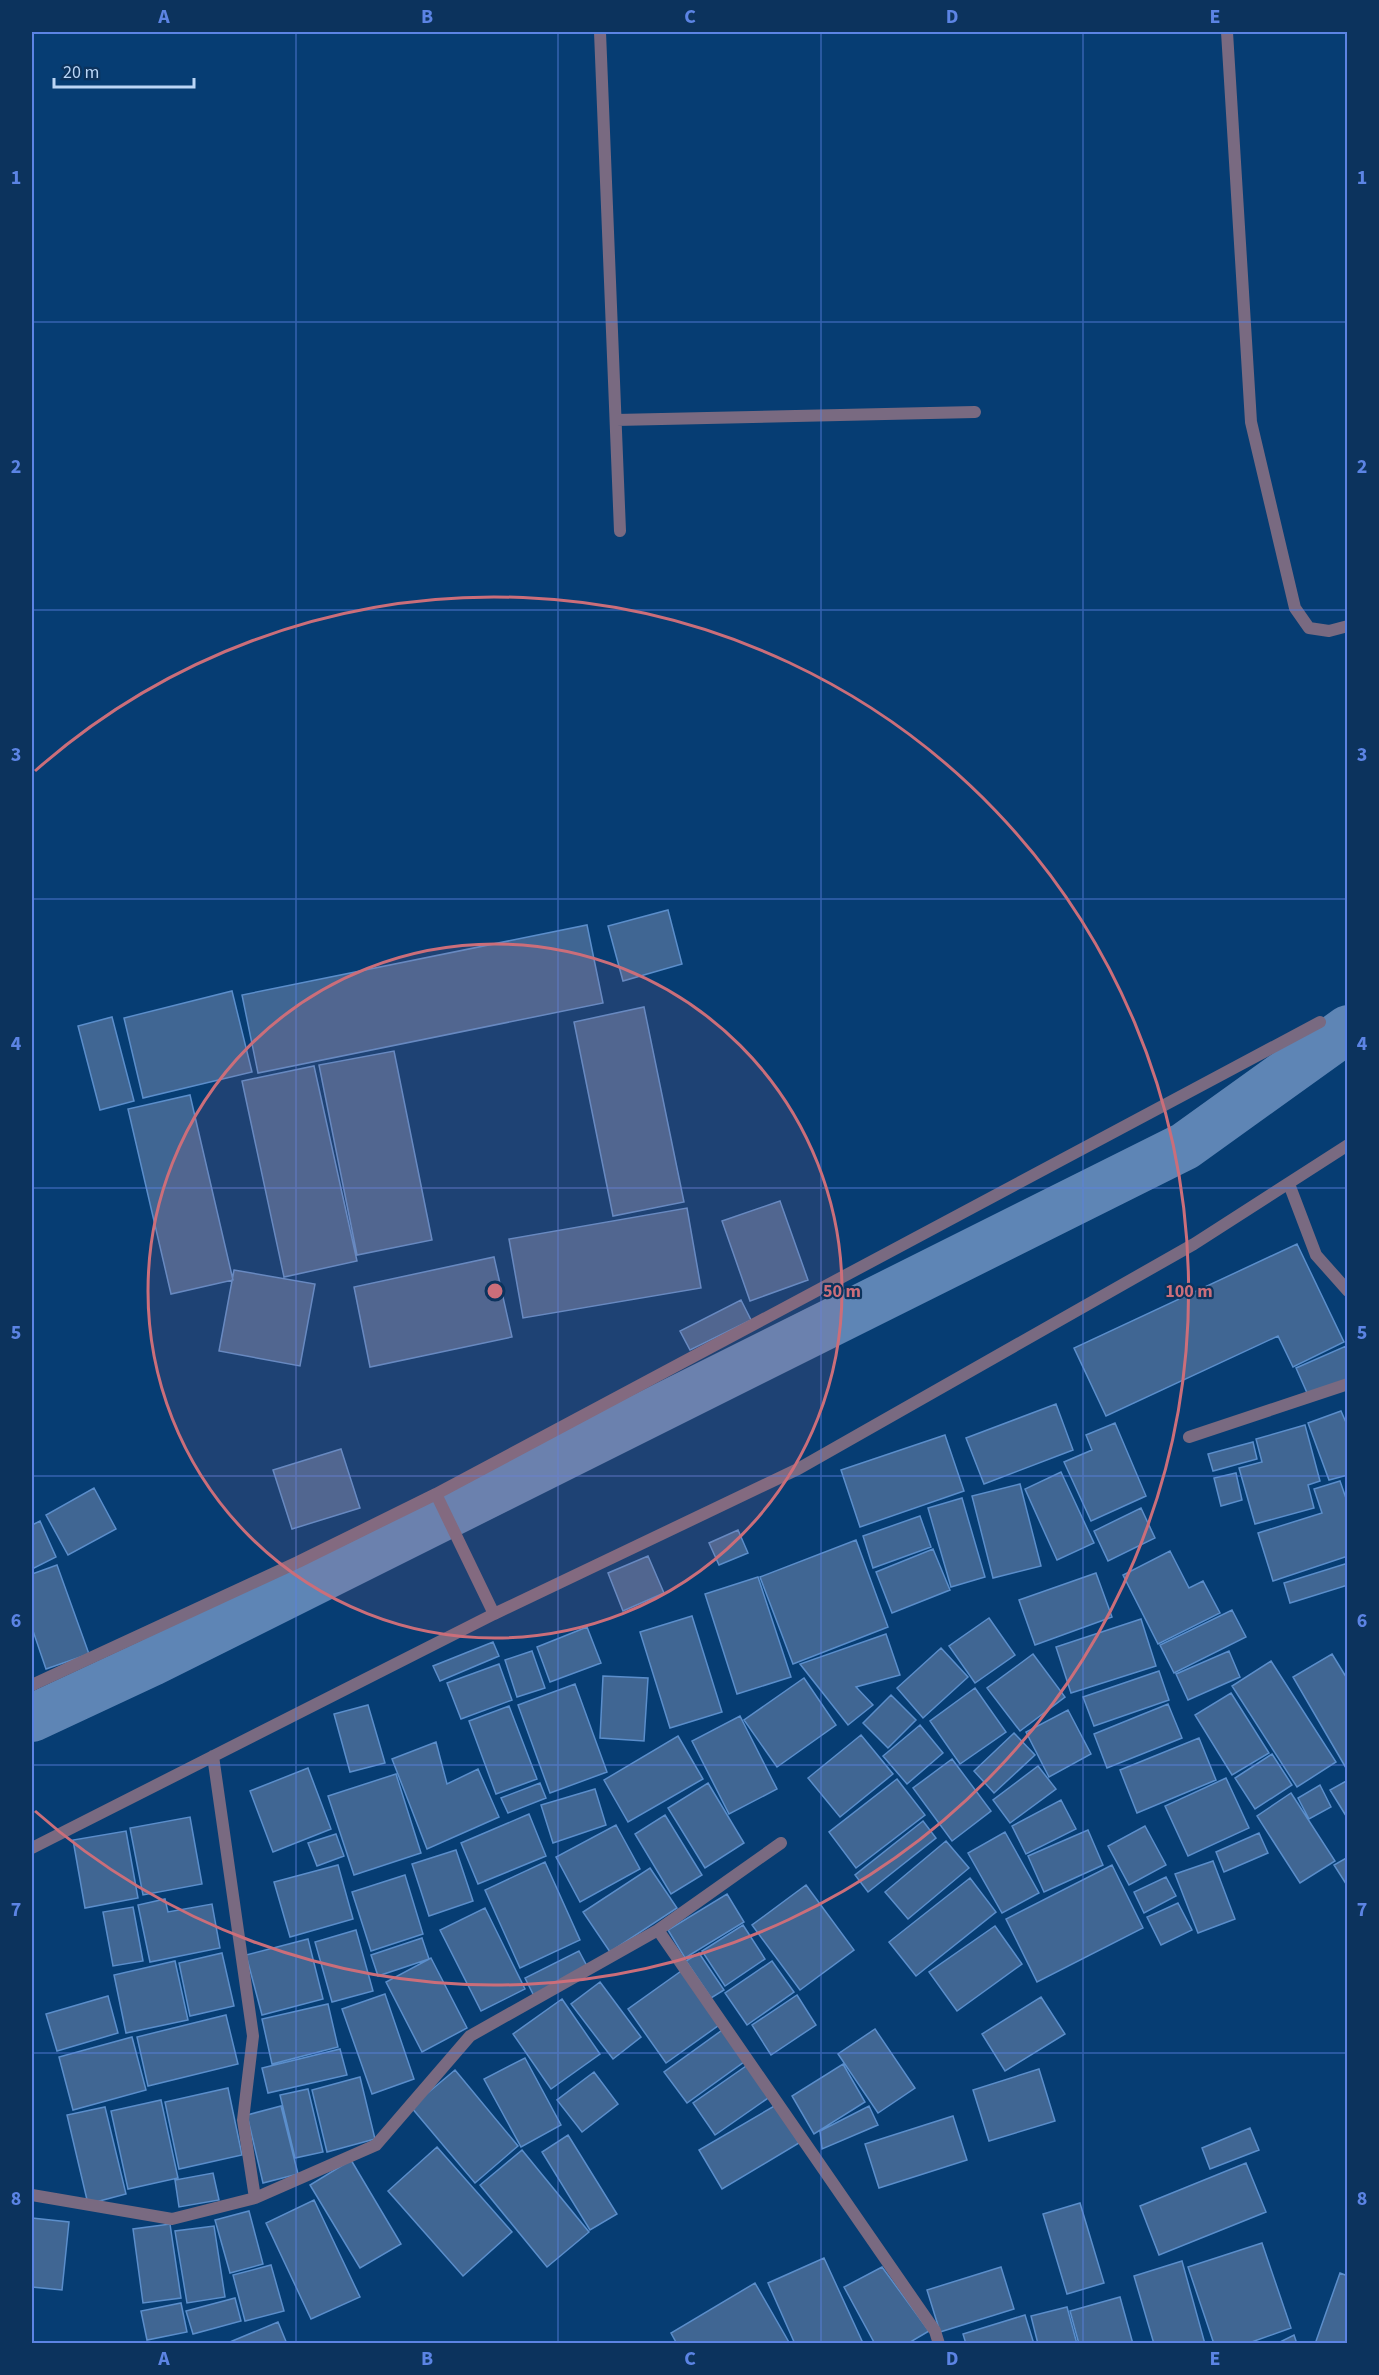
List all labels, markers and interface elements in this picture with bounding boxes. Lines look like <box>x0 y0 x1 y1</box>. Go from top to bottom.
text: A <box>157 3 170 31</box>
text: B <box>421 3 433 31</box>
text: C <box>684 3 696 31</box>
text: D <box>946 3 958 31</box>
text: E <box>1210 3 1220 31</box>
scale bar <box>54 51 194 89</box>
text: 20 m <box>63 60 99 85</box>
text: 1 <box>11 164 21 192</box>
text: 1 <box>1357 164 1367 192</box>
text: 2 <box>11 453 21 481</box>
text: 2 <box>1357 453 1367 481</box>
text: 3 <box>11 741 21 769</box>
text: 3 <box>1357 741 1367 769</box>
text: 4 <box>11 1030 22 1058</box>
text: 4 <box>1357 1030 1368 1058</box>
text: 50 m <box>823 1279 861 1304</box>
text: 100 m <box>1165 1279 1213 1304</box>
centre of rings <box>485 1281 505 1301</box>
text: 5 <box>11 1319 21 1347</box>
text: 5 <box>1357 1319 1367 1347</box>
text: 6 <box>11 1607 21 1635</box>
text: 6 <box>1357 1607 1367 1635</box>
text: 7 <box>11 1896 21 1924</box>
text: 7 <box>1357 1896 1367 1924</box>
text: 8 <box>11 2185 21 2213</box>
text: 8 <box>1357 2185 1367 2213</box>
text: A <box>157 2345 170 2373</box>
text: B <box>421 2345 433 2373</box>
text: C <box>684 2345 696 2373</box>
text: D <box>946 2345 958 2373</box>
text: E <box>1210 2345 1220 2373</box>

